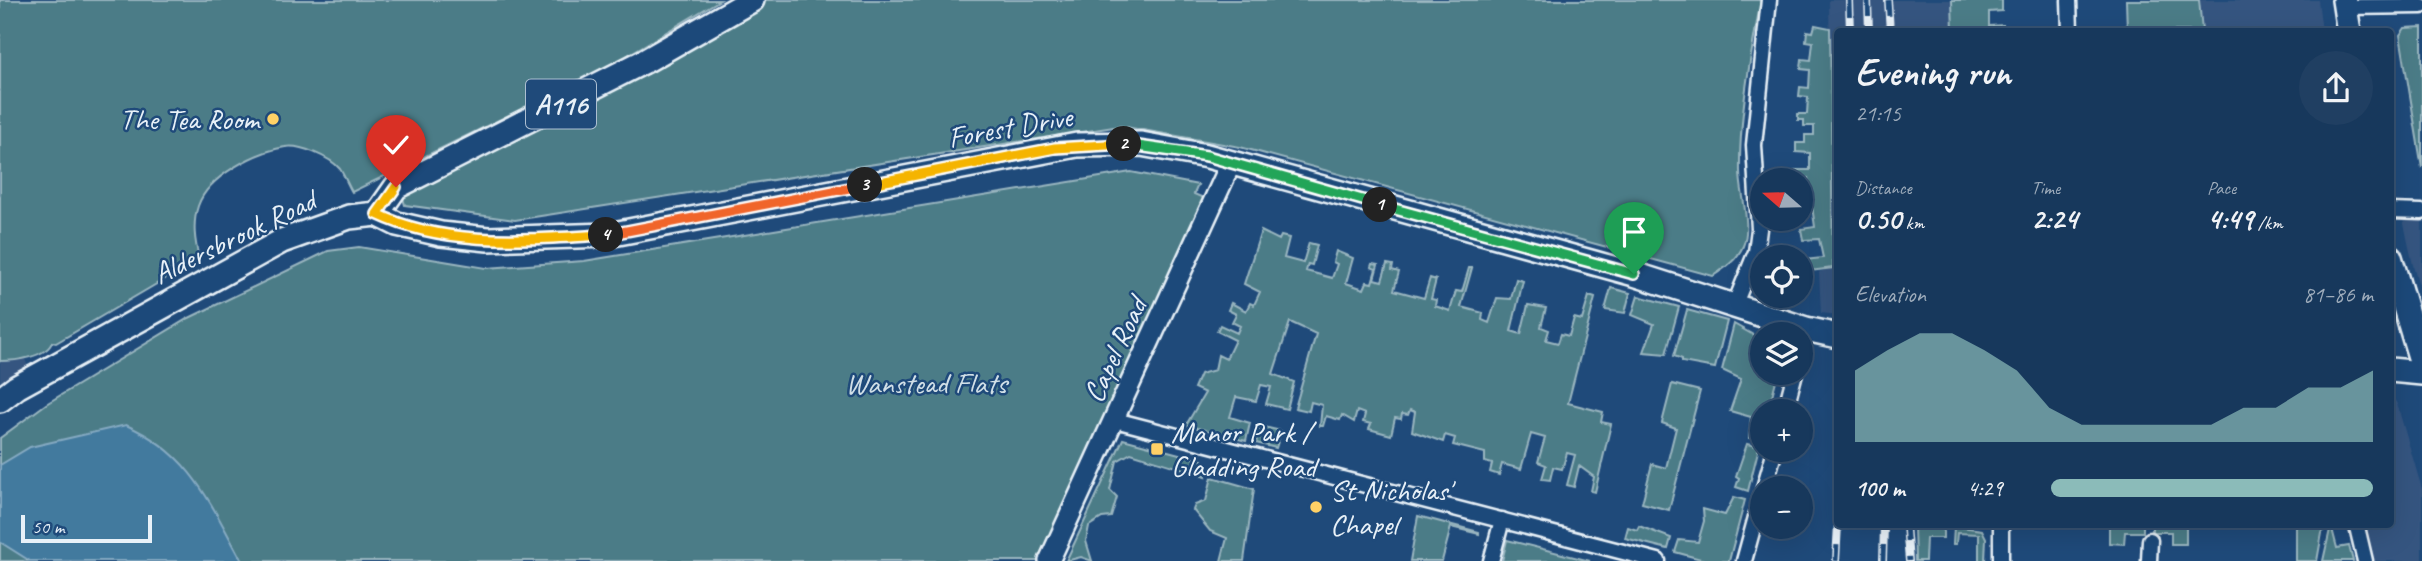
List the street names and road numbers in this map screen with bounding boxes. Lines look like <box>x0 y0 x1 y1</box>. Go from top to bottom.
road number: A116 <box>526 80 596 128</box>
street label: Forest Drive <box>945 97 1077 157</box>
street label: Aldersbrook Road <box>146 179 325 293</box>
street label: Capel Road <box>1074 288 1157 408</box>

